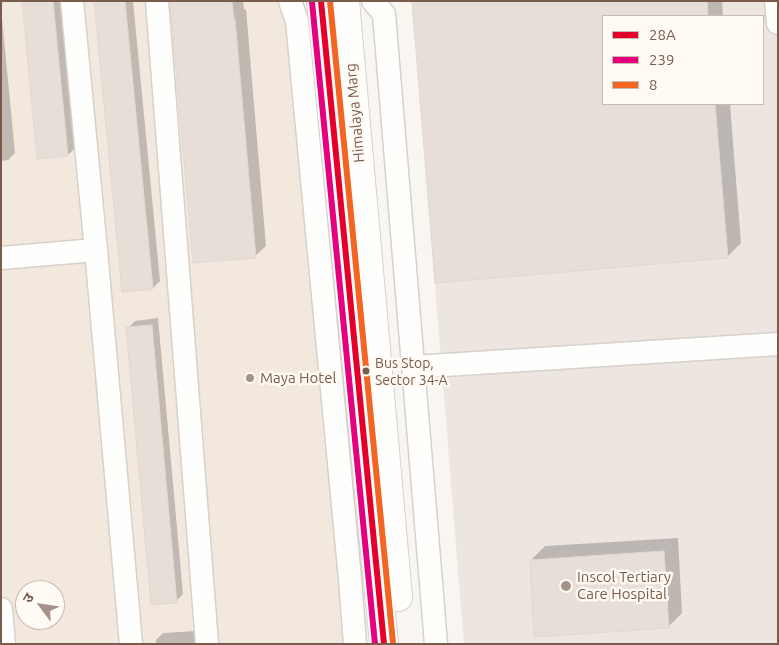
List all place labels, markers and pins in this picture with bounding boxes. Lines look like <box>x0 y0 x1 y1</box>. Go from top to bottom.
place label: Bus Stop, Sector 34-A <box>375 355 448 388</box>
marker: Bus Stop, Sector 34-A <box>361 366 371 376</box>
place label: Maya Hotel <box>260 369 336 387</box>
marker: Maya Hotel <box>244 372 256 384</box>
place label: Inscol Tertiary Care Hospital <box>577 568 671 603</box>
marker: Inscol Tertiary Care Hospital <box>559 579 573 593</box>

